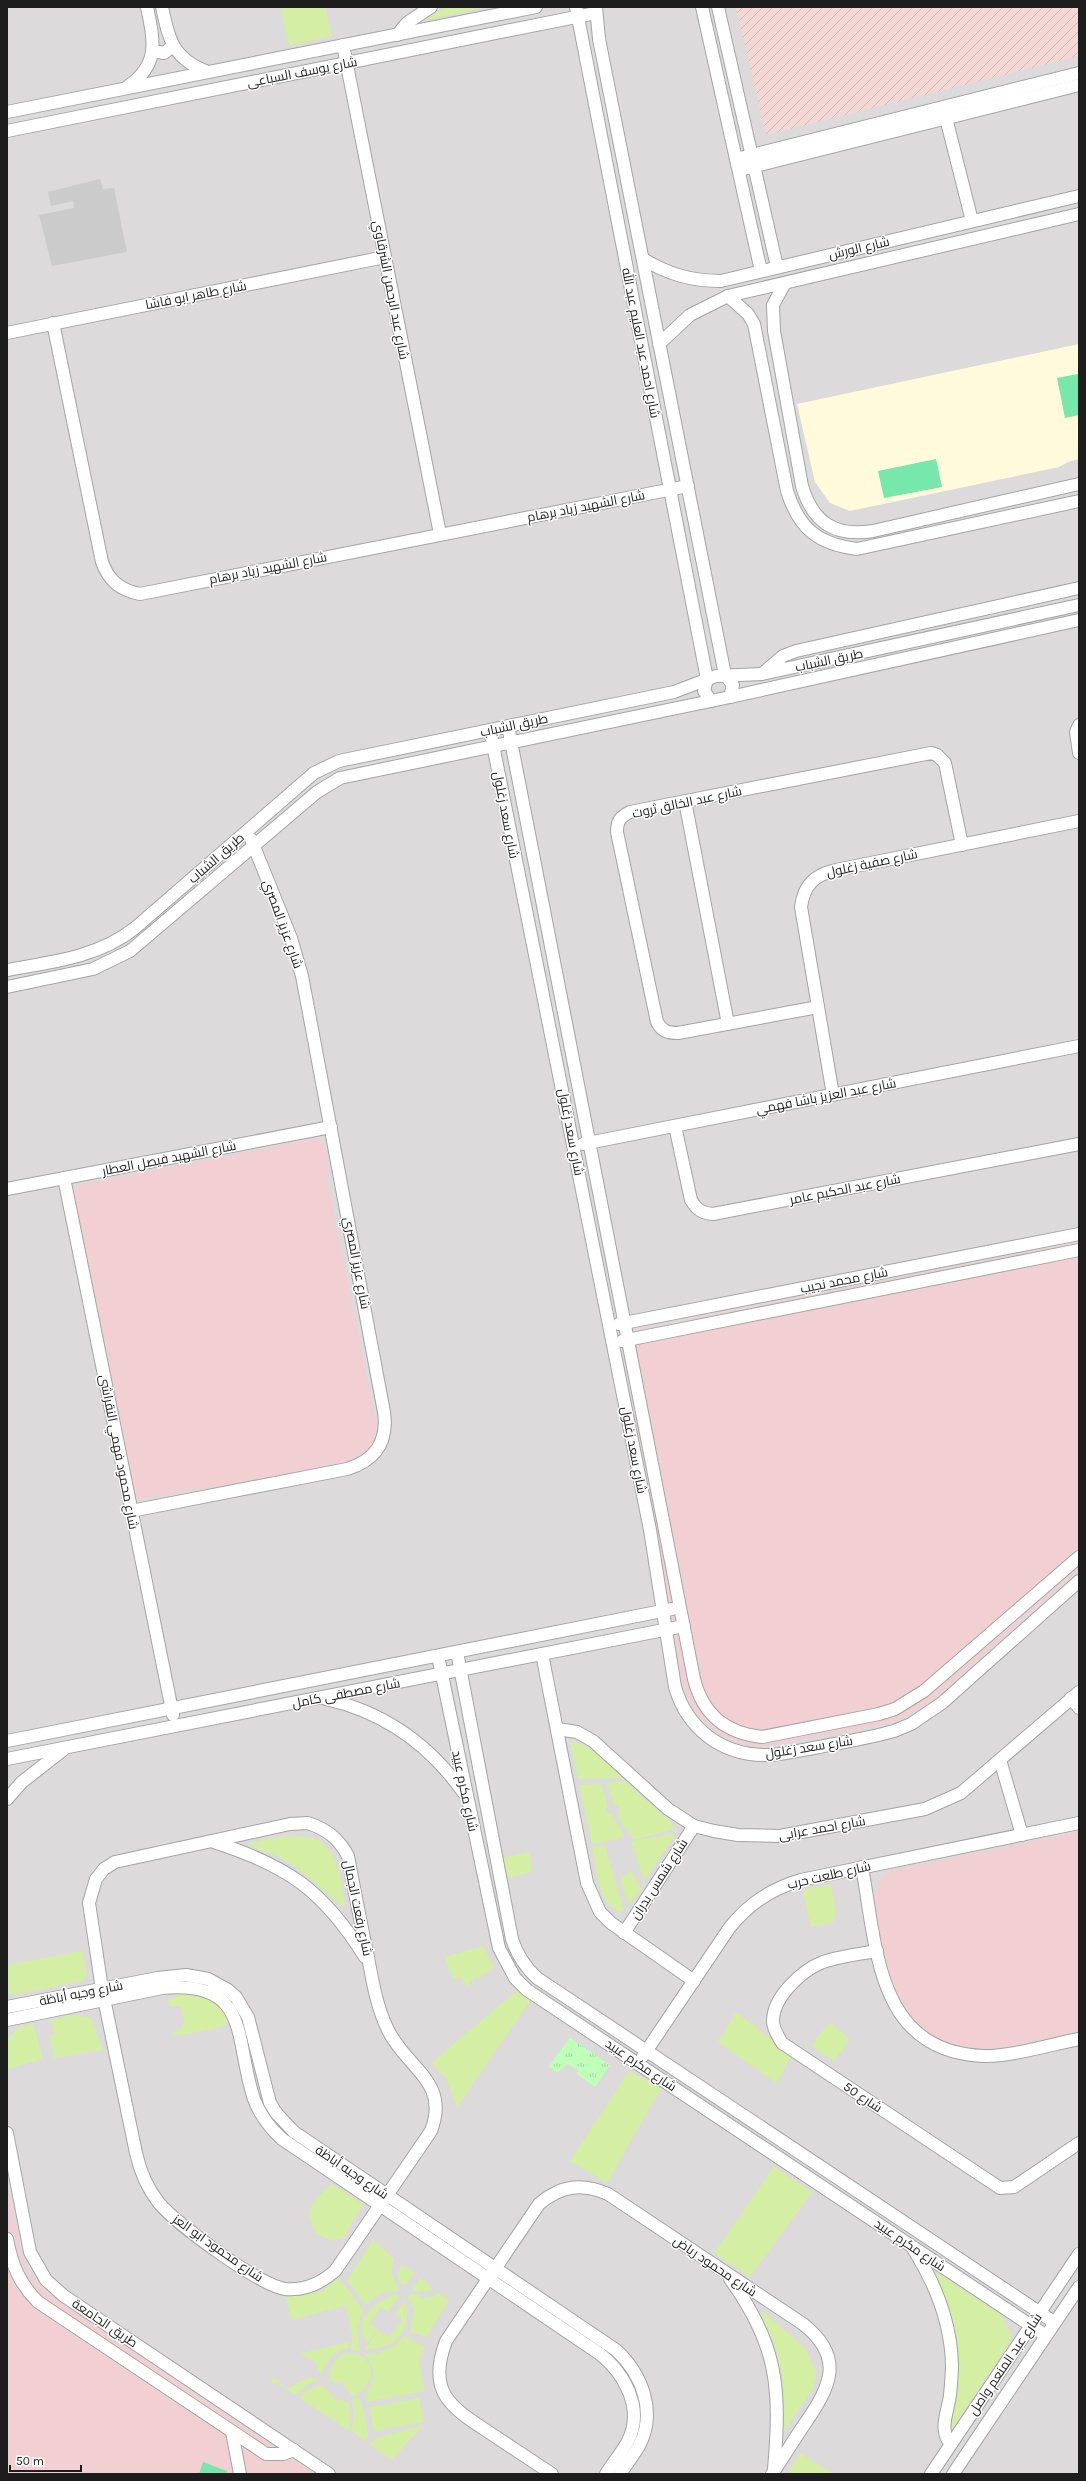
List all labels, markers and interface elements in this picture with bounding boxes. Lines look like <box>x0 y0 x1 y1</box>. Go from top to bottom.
street label: شارع يوسف السباعى <box>246 54 359 91</box>
street label: شارع عبد الرحمن الشرقاوي <box>367 219 412 361</box>
street label: شارع الورش <box>827 234 891 263</box>
street label: شارع احمد عبد العليم عبد الله <box>617 266 664 420</box>
street label: شارع طاهر ابو فاشا <box>144 278 248 313</box>
street label: شارع الشهيد زياد برهام <box>526 487 647 527</box>
street label: شارع الشهيد زياد برهام <box>208 549 329 589</box>
street label: طريق الشباب <box>794 645 864 675</box>
street label: طريق الشباب <box>479 710 549 740</box>
street label: شارع سعد زغلول <box>489 770 522 860</box>
street label: شارع عبد الخالق ثروت <box>631 783 743 822</box>
street label: طريق الشباب <box>185 830 247 886</box>
street label: شارع صفية زغلول <box>825 846 919 881</box>
street label: شارع عزيز المصري <box>257 878 306 971</box>
street label: شارع عبد العزيز باشا فهمي <box>755 1075 898 1120</box>
street label: شارع سعد زغلول <box>554 1087 587 1177</box>
street label: شارع الشهيد فيصل العطار <box>100 1138 238 1180</box>
street label: شارع عبد الحكيم عامر <box>787 1171 902 1209</box>
street label: شارع عزيز المصري <box>338 1216 373 1311</box>
street label: شارع محمد نجيب <box>799 1264 889 1297</box>
street label: شارع محمود فهمي النقراشى <box>94 1373 141 1531</box>
street label: شارع سعد زغلول <box>617 1405 650 1495</box>
street label: شارع مصطفى كامل <box>291 1675 401 1712</box>
street label: شارع سعد زغلول <box>764 1733 854 1762</box>
street label: شارع مكرم عبيد <box>447 1749 481 1833</box>
street label: شارع احمد عرابى <box>777 1813 867 1844</box>
street label: شارع شمس بدران <box>627 1836 691 1923</box>
street label: شارع طلعت حرب <box>786 1858 872 1893</box>
street label: شارع رفعت الجمال <box>340 1859 375 1958</box>
street label: شارع وجيه أباظة <box>38 1977 124 2009</box>
street label: شارع مكرم عبيد <box>601 2036 679 2096</box>
street label: شارع 50 <box>840 2079 885 2116</box>
street label: شارع وجيه أباظة <box>312 2141 392 2203</box>
street label: شارع محمود ابو العز <box>169 2211 266 2286</box>
street label: شارع مكرم عبيد <box>870 2216 948 2276</box>
street label: شارع محمود رياض <box>670 2233 760 2300</box>
street label: طريق الجامعة <box>69 2296 141 2350</box>
street label: شارع عبد المنعم واصل <box>965 2310 1046 2419</box>
scale bar <box>10 2447 81 2473</box>
text: 50 m <box>16 2454 44 2468</box>

